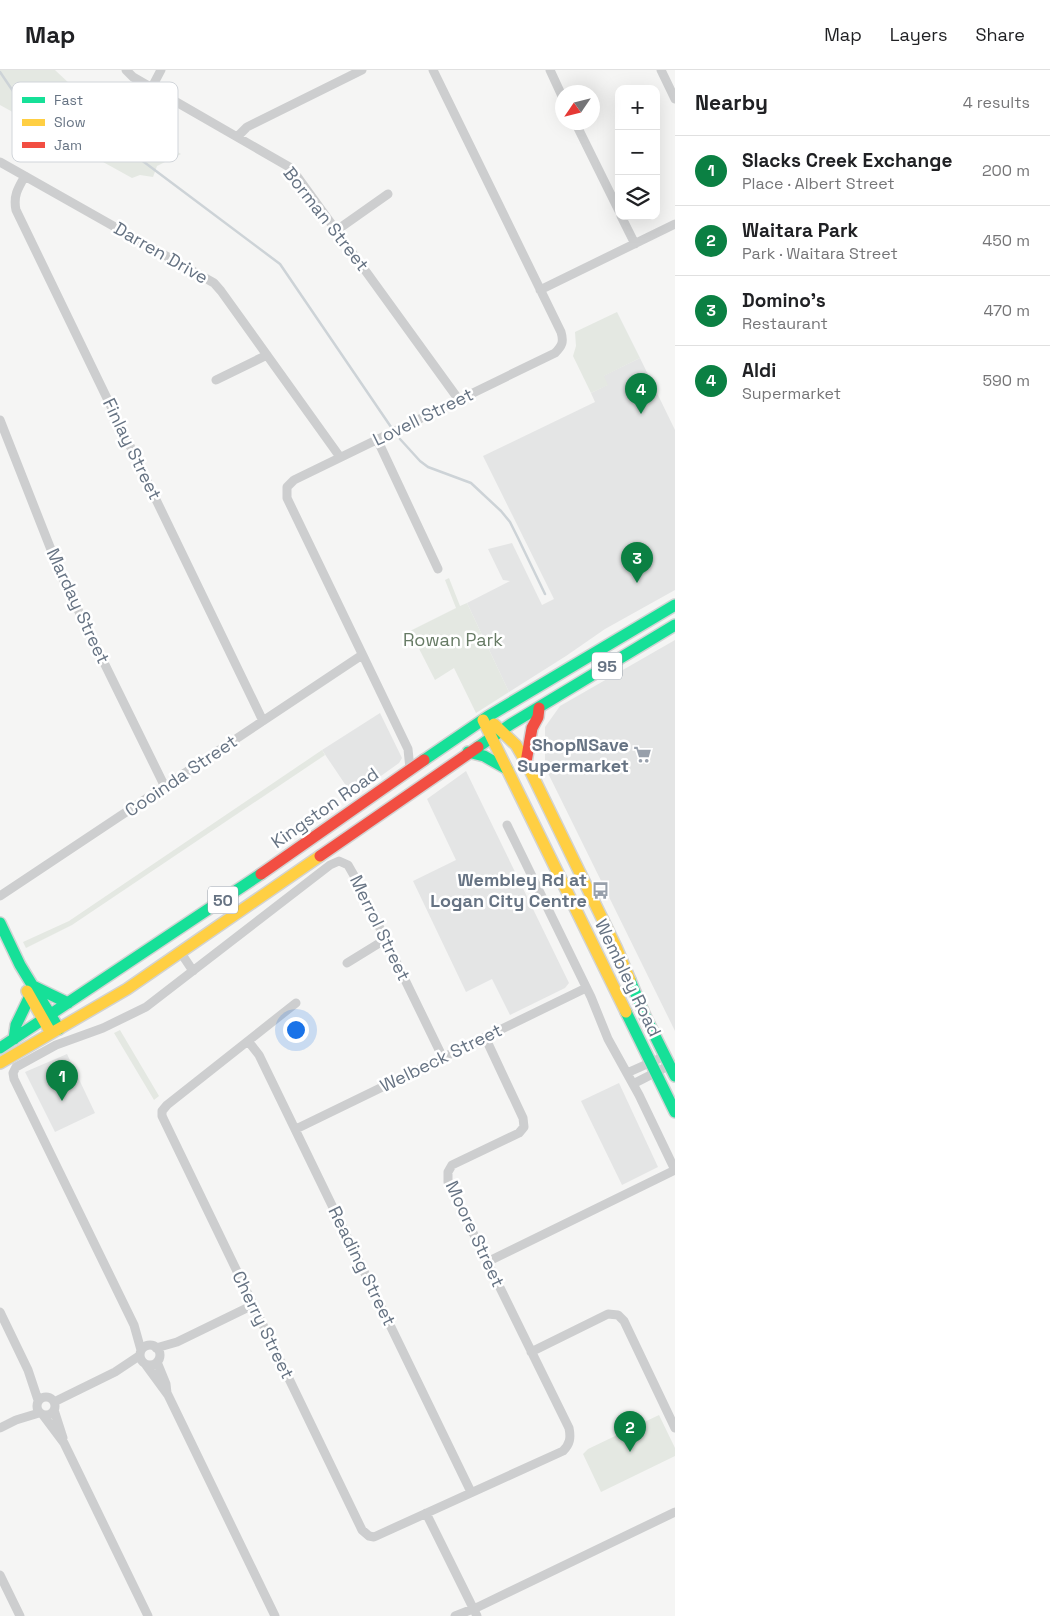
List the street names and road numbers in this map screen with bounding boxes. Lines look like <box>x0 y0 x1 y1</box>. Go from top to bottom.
street label: Borman Street <box>278 162 374 276</box>
street label: Darren Drive <box>110 216 212 289</box>
street label: Lovell Street <box>369 382 477 451</box>
street label: Finlay Street <box>98 394 167 503</box>
street label: Marday Street <box>42 544 115 667</box>
road number: 95 <box>592 652 622 680</box>
street label: Cooinda Street <box>120 729 241 822</box>
street label: Kingston Road <box>266 762 383 853</box>
street label: Merrol Street <box>345 871 416 984</box>
road number: 50 <box>208 886 238 914</box>
street label: Wembley Road <box>590 915 667 1040</box>
street label: Welbeck Street <box>376 1018 506 1097</box>
street label: Moore Street <box>441 1177 510 1291</box>
street label: Reading Street <box>324 1202 401 1329</box>
street label: Cherry Street <box>227 1267 300 1383</box>

